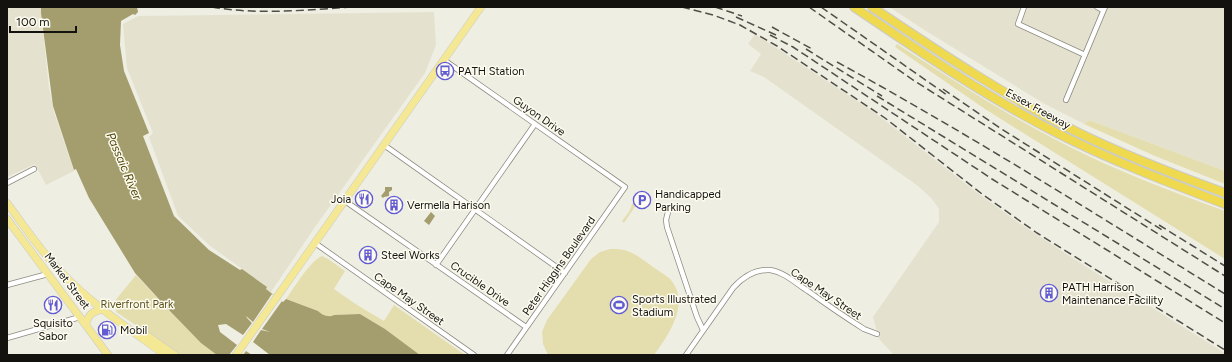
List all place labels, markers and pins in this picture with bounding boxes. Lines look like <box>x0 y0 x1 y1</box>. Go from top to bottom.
bus stop icon: PATH Station <box>435 61 455 81</box>
place label: PATH Station <box>458 65 524 78</box>
place label: Handicapped Parking <box>655 188 721 214</box>
restaurant icon: Joia <box>354 189 374 209</box>
parking icon: Handicapped Parking <box>632 190 652 210</box>
place label: Joia <box>331 193 351 206</box>
building icon: Vermella Harison <box>384 195 404 215</box>
place label: Vermella Harison <box>407 199 490 212</box>
building icon: Steel Works <box>358 245 378 265</box>
place label: Steel Works <box>381 249 440 262</box>
place label: PATH Harrison Maintenance Facility <box>1062 281 1163 307</box>
building icon: PATH Harrison Maintenance Facility <box>1039 283 1059 303</box>
place label: Sports Illustrated Stadium <box>632 293 717 319</box>
restaurant icon: Squisito Sabor <box>43 295 63 315</box>
sports icon: Sports Illustrated Stadium <box>609 295 629 315</box>
place label: Squisito Sabor <box>33 317 73 343</box>
fuel station icon: Mobil <box>97 320 117 340</box>
place label: Mobil <box>120 324 147 337</box>

